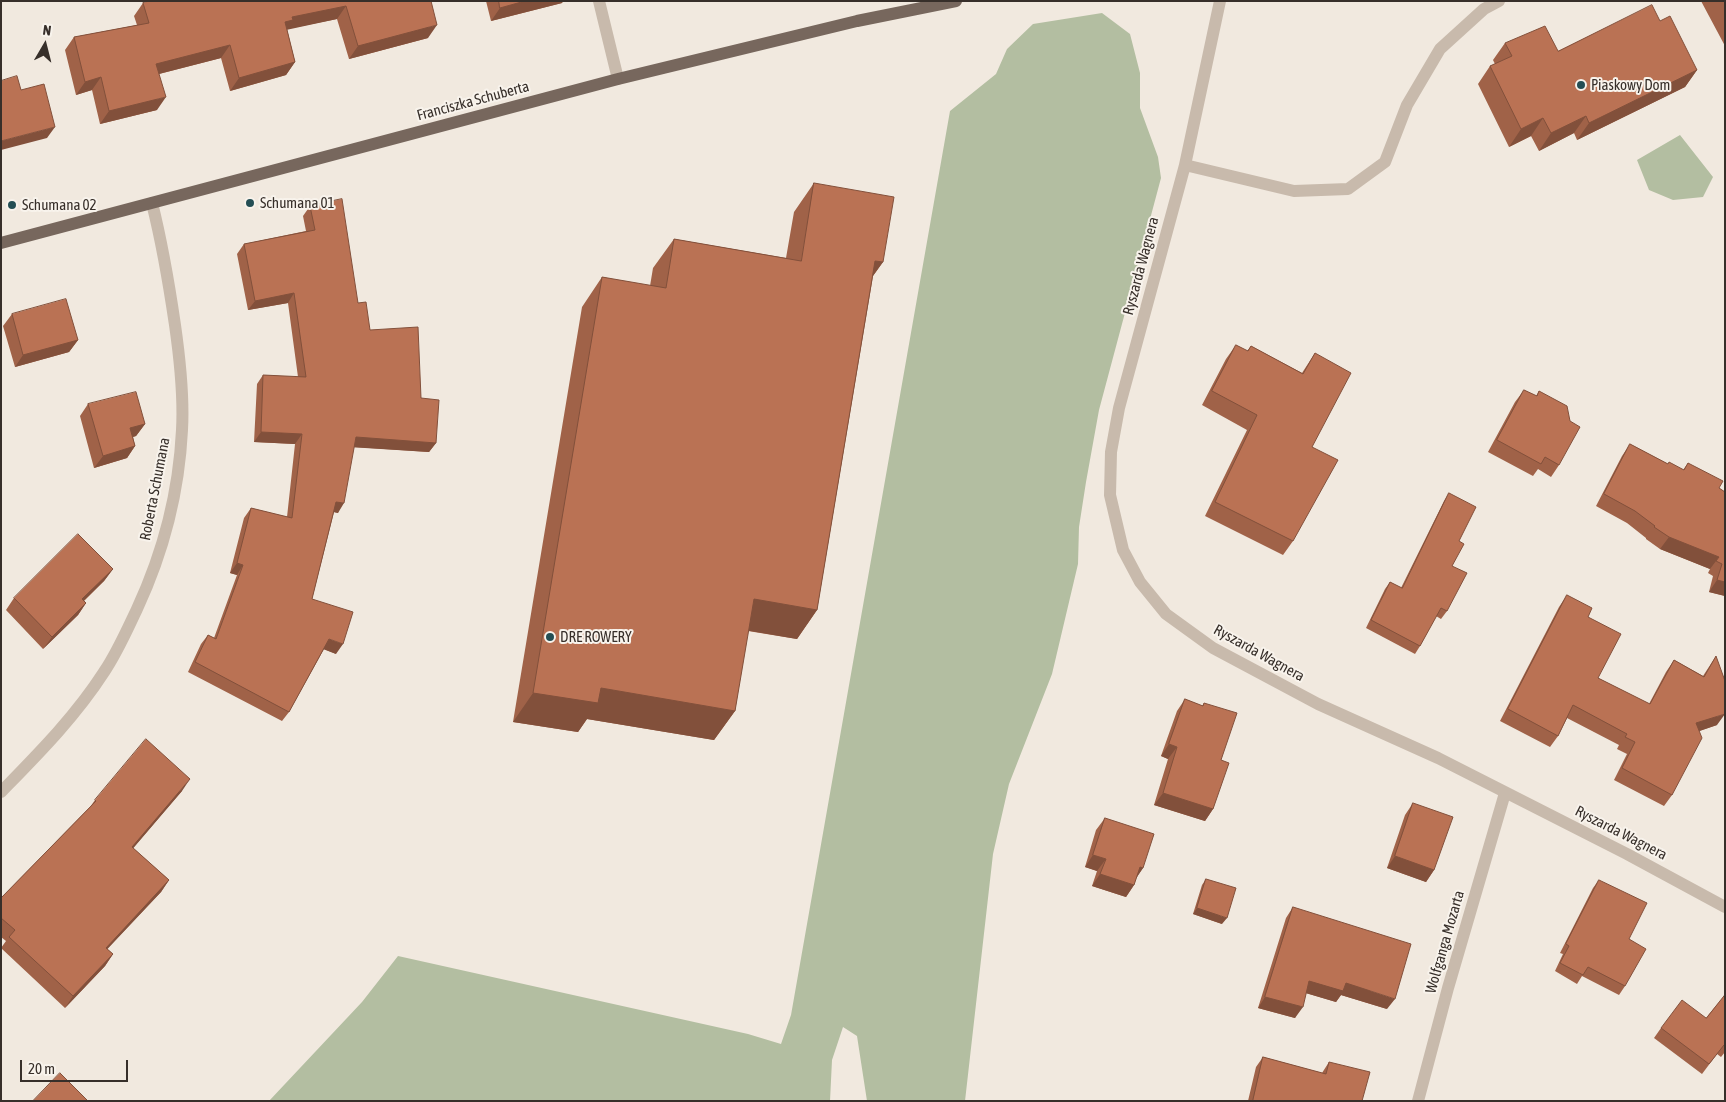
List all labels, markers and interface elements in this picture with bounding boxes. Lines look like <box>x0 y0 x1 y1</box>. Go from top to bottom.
north arrow <box>20 20 70 70</box>
text: N <box>42 22 52 39</box>
place label: Piaskowy Dom <box>1591 76 1670 94</box>
street label: Franciszka Schuberta <box>415 77 531 125</box>
marker: Piaskowy Dom <box>1575 79 1587 91</box>
place label: Schumana 01 <box>260 194 335 212</box>
place label: Schumana 02 <box>22 196 97 214</box>
marker: Schumana 01 <box>244 197 256 209</box>
marker: Schumana 02 <box>6 199 18 211</box>
street label: Ryszarda Wagnera <box>1119 215 1163 317</box>
street label: Roberta Schumana <box>136 436 174 542</box>
street label: Ryszarda Wagnera <box>1210 621 1308 685</box>
place label: DRE ROWERY <box>560 628 632 646</box>
marker: DRE ROWERY <box>544 631 556 643</box>
street label: Ryszarda Wagnera <box>1572 802 1670 864</box>
street label: Wolfganga Mozarta <box>1422 889 1468 995</box>
scale bar <box>22 1050 130 1082</box>
text: 20 m <box>28 1060 55 1077</box>

